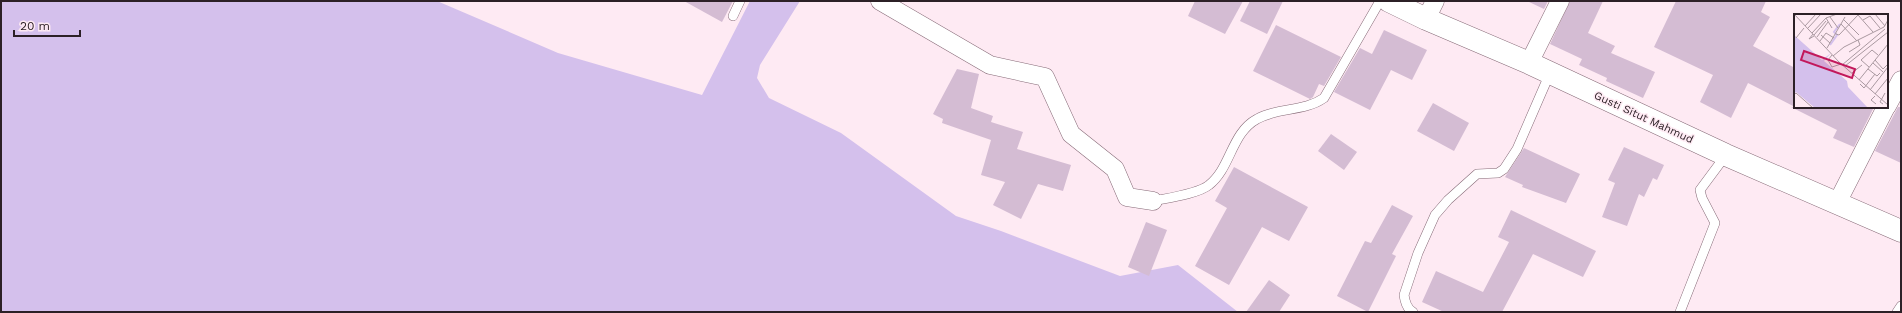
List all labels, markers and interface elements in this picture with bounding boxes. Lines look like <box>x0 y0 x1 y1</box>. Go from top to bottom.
scale bar <box>14 12 80 38</box>
inset map <box>1794 14 1888 108</box>
text: 20 m <box>20 19 50 33</box>
street label: Gusti Situt Mahmud <box>1592 89 1695 146</box>

